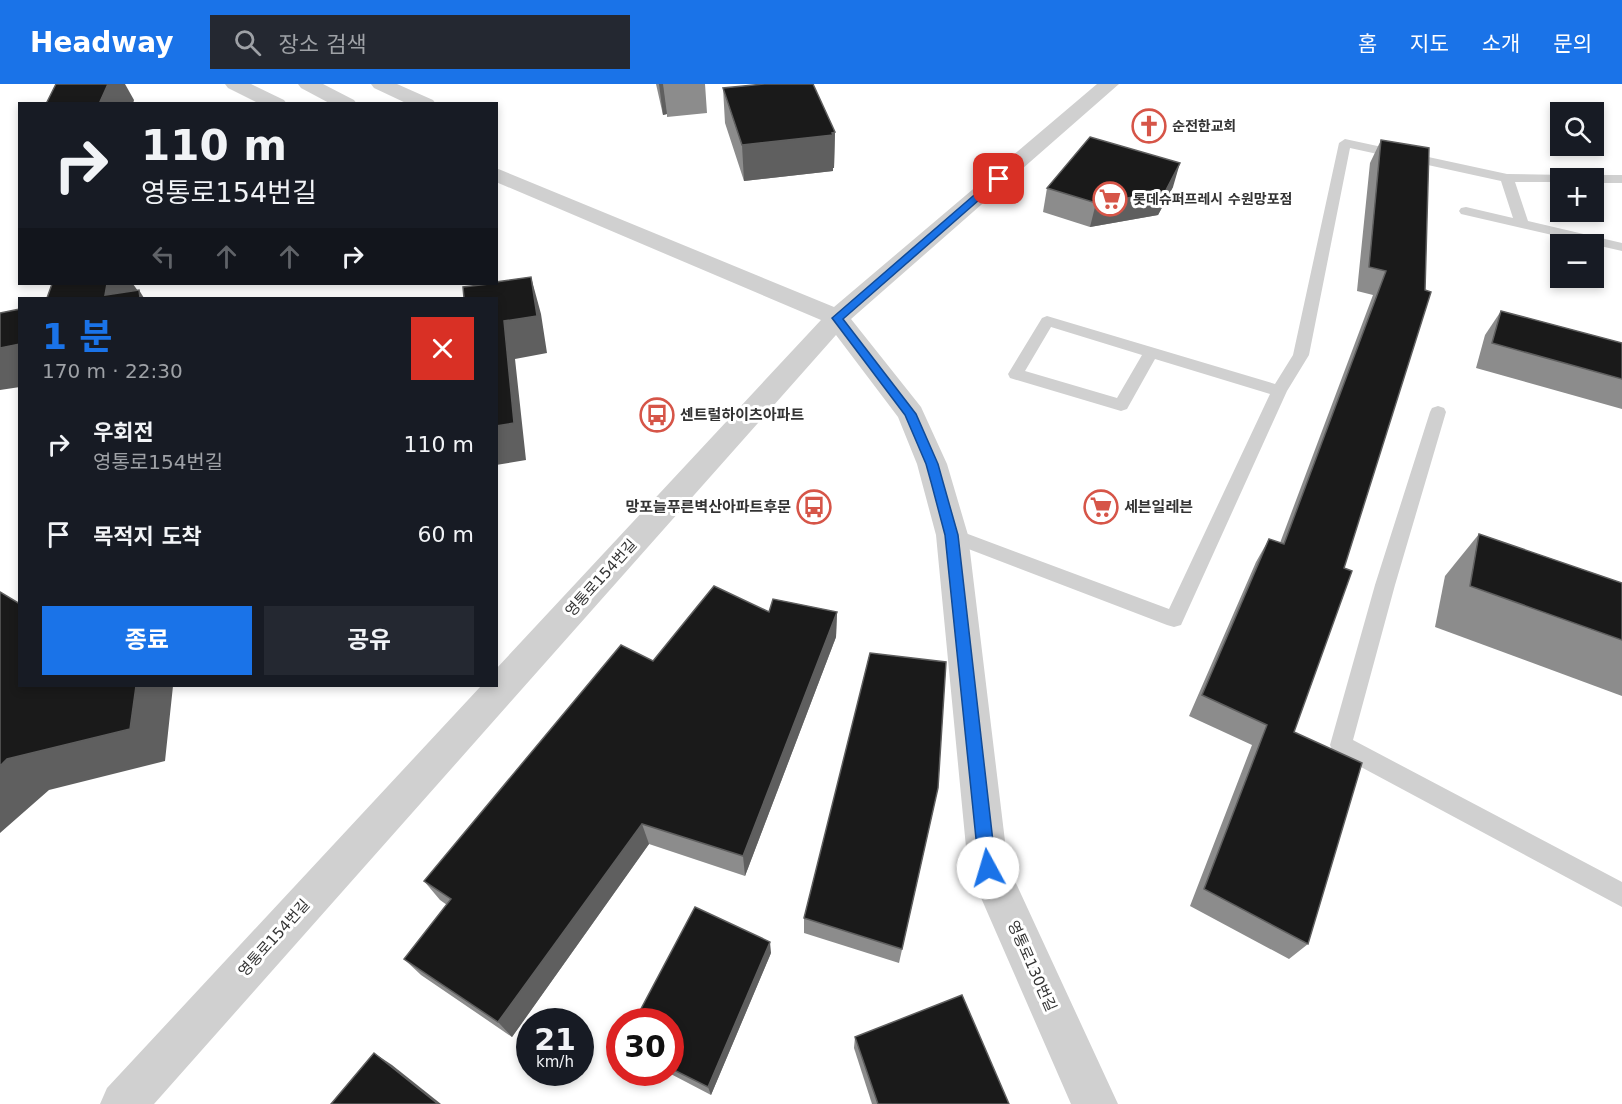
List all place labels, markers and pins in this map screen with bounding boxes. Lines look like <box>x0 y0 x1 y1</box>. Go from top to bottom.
church icon: 순전한교회 <box>1131 108 1167 144</box>
place label: 순전한교회 <box>1172 118 1236 134</box>
pin <box>973 153 1024 204</box>
supermarket icon: 롯데슈퍼프레시 수원망포점 <box>1092 181 1128 217</box>
place label: 롯데슈퍼프레시 수원망포점 <box>1133 191 1292 207</box>
bus stop icon: 센트럴하이츠아파트 <box>639 397 675 433</box>
place label: 센트럴하이츠아파트 <box>680 406 804 424</box>
bus stop icon: 망포늘푸른벽산아파트후문 <box>796 489 832 525</box>
supermarket icon: 세븐일레븐 <box>1083 489 1119 525</box>
place label: 망포늘푸른벽산아파트후문 <box>625 498 791 516</box>
place label: 세븐일레븐 <box>1124 498 1193 516</box>

